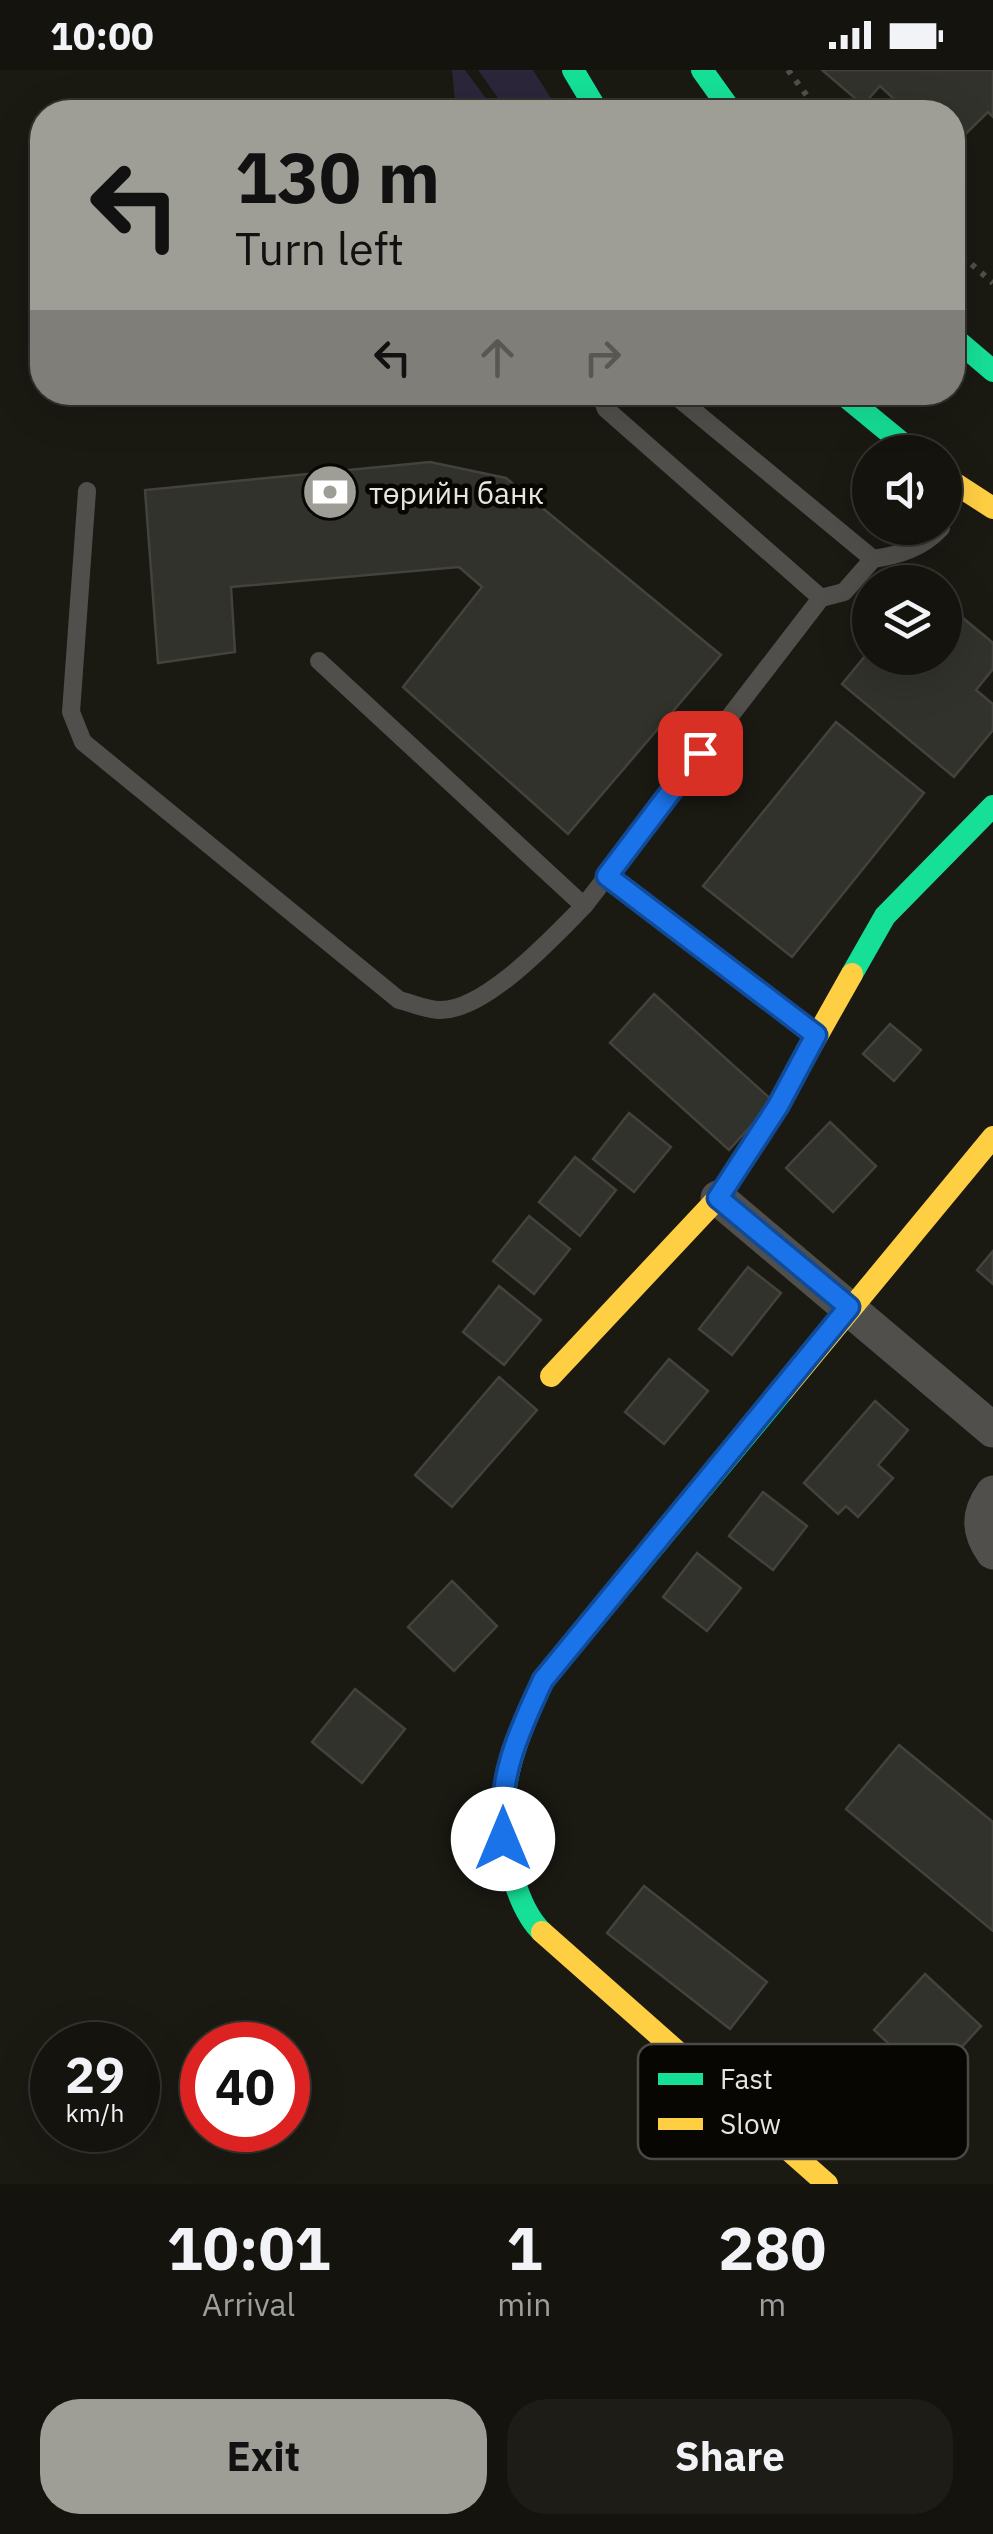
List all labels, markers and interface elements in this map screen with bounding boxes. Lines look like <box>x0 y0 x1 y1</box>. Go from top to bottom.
text: 10:00 <box>50 11 154 60</box>
text: 130 m <box>235 131 440 222</box>
icon: left <box>70 140 200 270</box>
text: Turn left <box>235 219 404 277</box>
icon: left <box>365 330 420 385</box>
icon: ahead <box>470 330 525 385</box>
icon: right <box>575 330 630 385</box>
map controls <box>852 435 962 675</box>
button: sound <box>852 435 962 545</box>
bank icon: төрийн банк <box>300 462 360 522</box>
place label: төрийн банк <box>369 473 544 512</box>
button: layers <box>852 565 962 675</box>
pin <box>658 711 743 796</box>
icon: arrive <box>673 726 728 781</box>
position arrow <box>451 1787 555 1891</box>
speed limit sign: 40 <box>180 2022 310 2152</box>
text: 29 <box>65 2042 125 2107</box>
legend <box>638 2044 968 2159</box>
text: Fast <box>720 2060 773 2097</box>
text: km/h <box>66 2096 124 2129</box>
text: Slow <box>720 2105 781 2142</box>
text: 10:01 <box>167 2208 331 2287</box>
text: 1 <box>506 2208 542 2287</box>
text: 280 <box>718 2208 826 2287</box>
text: Arrival <box>202 2283 295 2325</box>
text: min <box>497 2283 551 2325</box>
text: m <box>758 2283 786 2325</box>
button: Exit <box>40 2399 487 2514</box>
button: Share <box>507 2399 953 2514</box>

